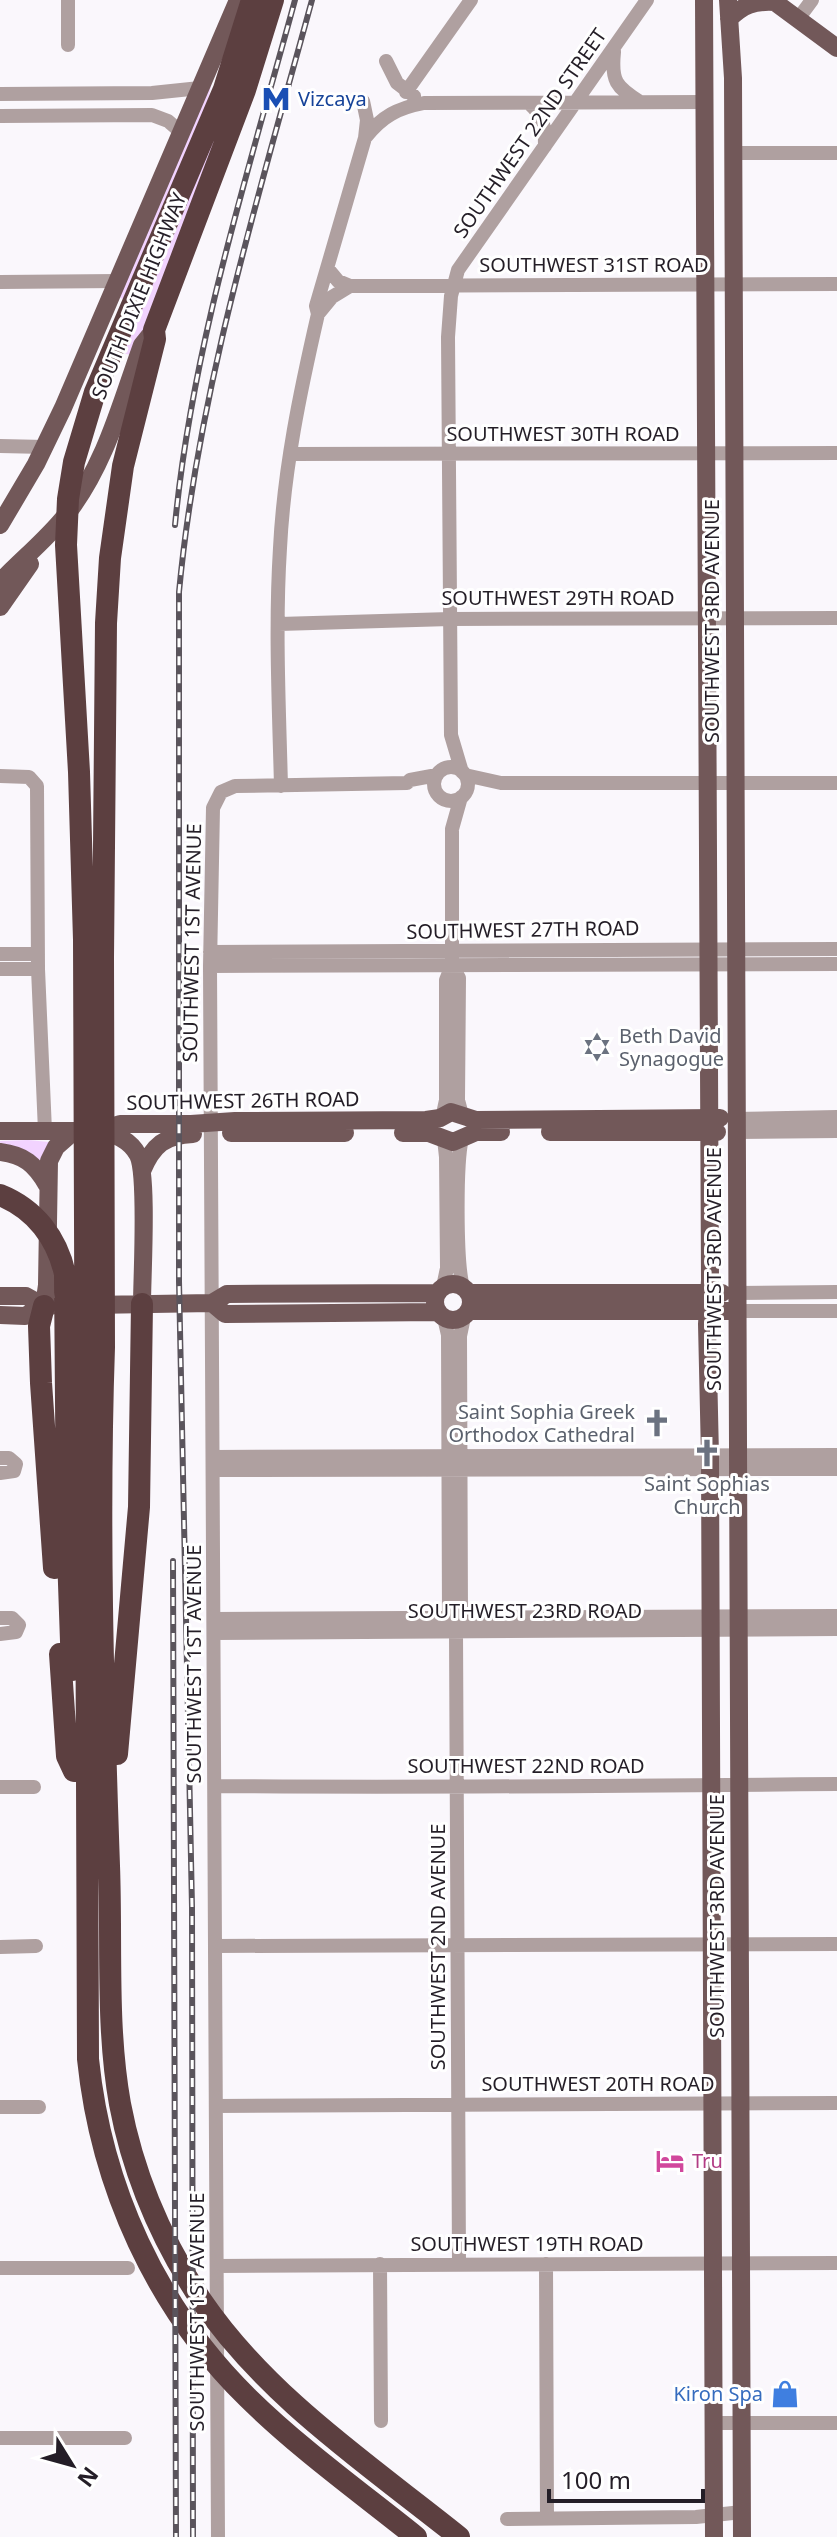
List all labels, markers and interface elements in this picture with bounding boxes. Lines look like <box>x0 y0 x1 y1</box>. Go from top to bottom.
street label: SOUTHWEST 22ND STREET <box>447 23 612 243</box>
metro station icon: Vizcaya <box>261 84 291 114</box>
place label: Vizcaya <box>298 85 367 112</box>
street label: SOUTH DIXIE HIGHWAY <box>85 188 193 403</box>
street label: SOUTHWEST 31ST ROAD <box>479 251 709 278</box>
street label: SOUTHWEST 30TH ROAD <box>446 420 680 447</box>
street label: SOUTHWEST 3RD AVENUE <box>698 499 725 743</box>
street label: SOUTHWEST 29TH ROAD <box>441 584 675 611</box>
street label: SOUTHWEST 1ST AVENUE <box>176 823 207 1063</box>
street label: SOUTHWEST 27TH ROAD <box>406 914 640 945</box>
place label: Beth David Synagogue <box>619 1022 724 1072</box>
synagogue icon: Beth David Synagogue <box>582 1032 612 1062</box>
street label: SOUTHWEST 26TH ROAD <box>126 1085 360 1116</box>
street label: SOUTHWEST 3RD AVENUE <box>700 1147 727 1391</box>
place label: Saint Sophia Greek Orthodox Cathedral <box>448 1398 635 1448</box>
church icon: Saint Sophia Greek Orthodox Cathedral <box>642 1408 672 1438</box>
church icon: Saint Sophias Church <box>692 1438 722 1468</box>
place label: Saint Sophias Church <box>644 1470 770 1520</box>
street label: SOUTHWEST 1ST AVENUE <box>180 1545 207 1783</box>
street label: SOUTHWEST 23RD ROAD <box>408 1597 642 1624</box>
street label: SOUTHWEST 22ND ROAD <box>407 1752 645 1779</box>
street label: SOUTHWEST 3RD AVENUE <box>703 1794 730 2038</box>
street label: SOUTHWEST 2ND AVENUE <box>424 1824 451 2070</box>
street label: SOUTHWEST 20TH ROAD <box>481 2070 715 2097</box>
hotel icon: Tru <box>655 2146 685 2176</box>
place label: Tru <box>692 2147 723 2174</box>
street label: SOUTHWEST 1ST AVENUE <box>183 2193 210 2431</box>
street label: SOUTHWEST 19TH ROAD <box>410 2230 644 2257</box>
shop icon: Kiron Spa <box>770 2379 800 2409</box>
place label: Kiron Spa <box>673 2380 763 2407</box>
north arrow <box>32 2425 112 2505</box>
scale bar <box>549 2453 703 2503</box>
text: N <box>71 2461 106 2494</box>
text: 100 m <box>561 2463 631 2496</box>

